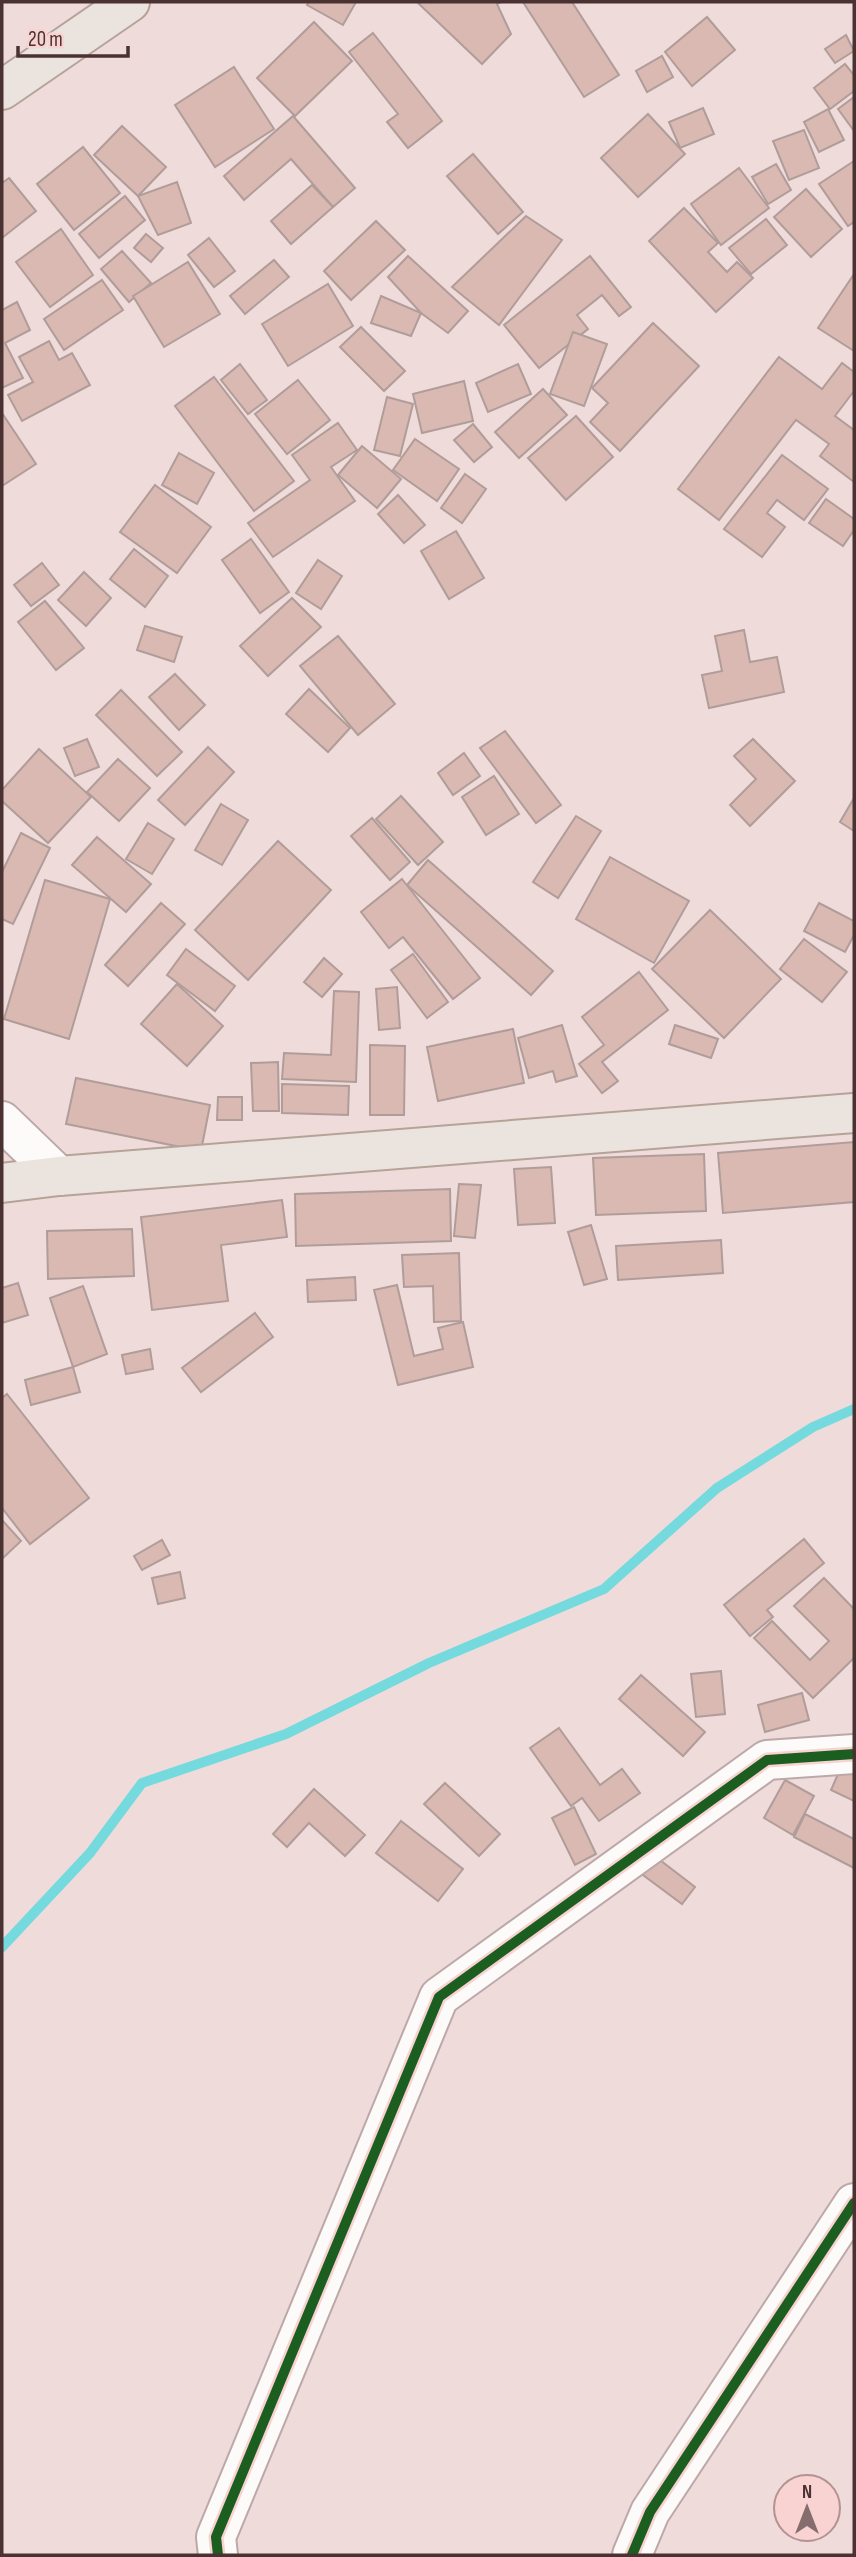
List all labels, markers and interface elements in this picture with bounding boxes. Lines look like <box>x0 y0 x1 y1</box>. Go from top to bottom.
scale bar <box>18 14 128 58</box>
text: 20 m <box>28 27 63 52</box>
north arrow <box>772 2473 842 2543</box>
text: N <box>802 2481 812 2504</box>

